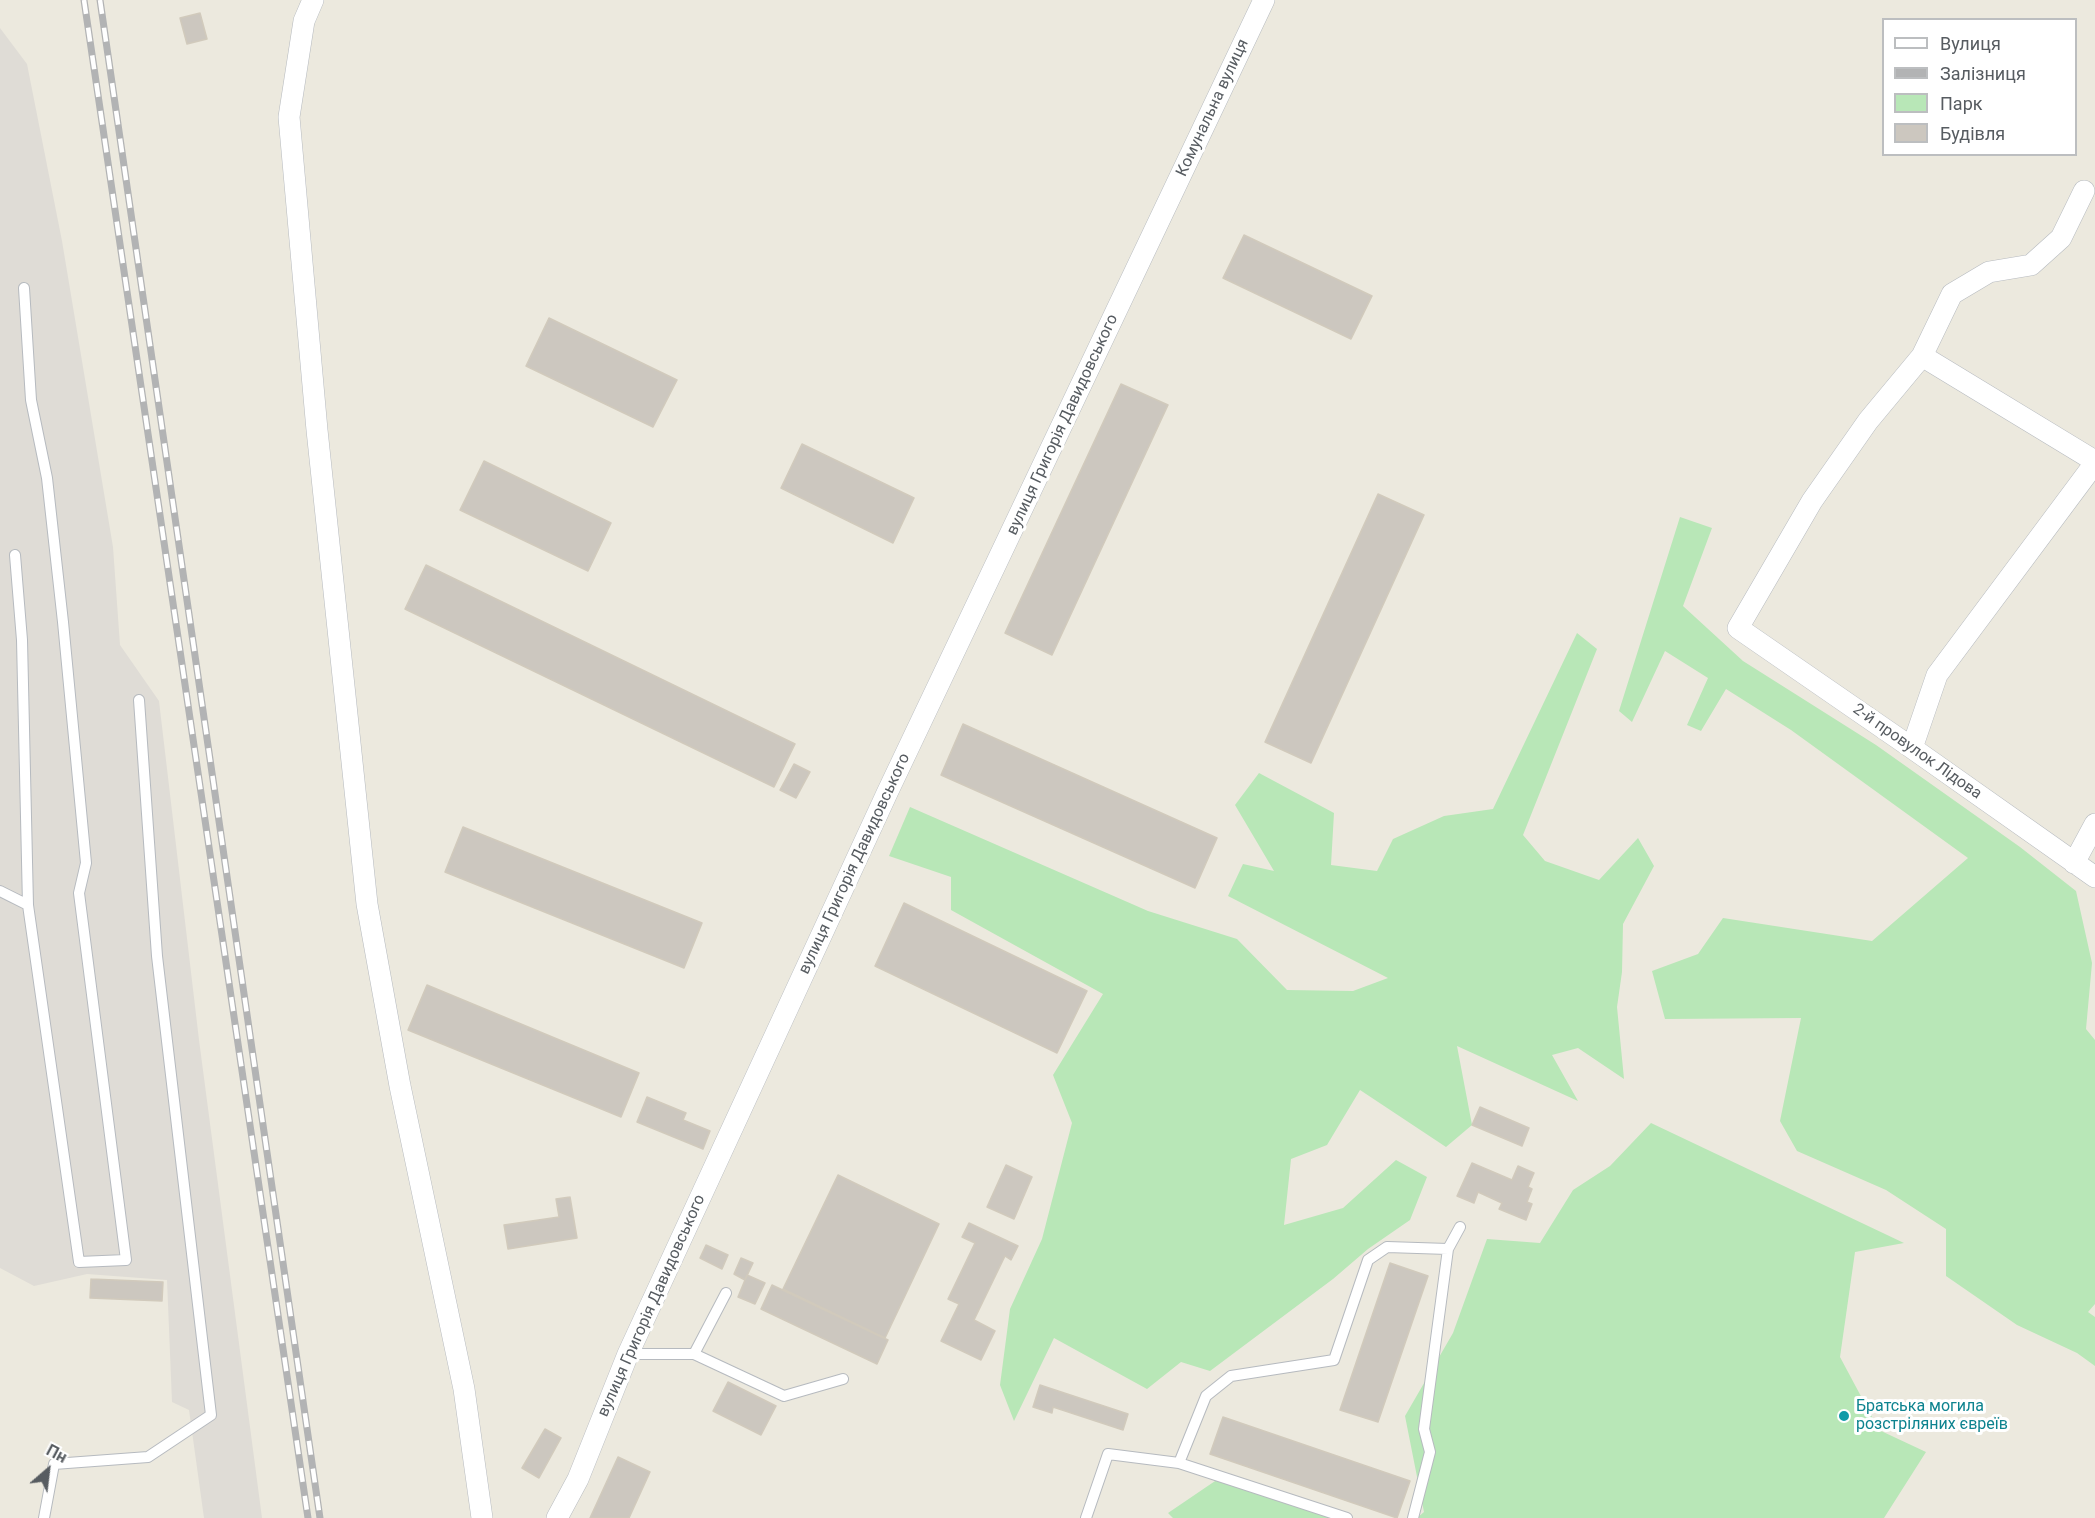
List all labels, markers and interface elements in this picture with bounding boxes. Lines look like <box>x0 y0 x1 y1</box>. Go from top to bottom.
legend <box>1882 18 2077 156</box>
text: Вулиця <box>1940 33 2001 54</box>
street label: Комунальна вулиця <box>1173 36 1253 180</box>
text: Залізниця <box>1940 63 2026 84</box>
text: Парк <box>1940 93 1982 114</box>
text: Будівля <box>1940 123 2005 144</box>
street label: вулиця Григорія Давидовського <box>1003 312 1123 538</box>
street label: 2-й провулок Лідова <box>1849 700 1985 804</box>
street label: вулиця Григорія Давидовського <box>795 751 915 977</box>
street label: вулиця Григорія Давидовського <box>594 1192 710 1420</box>
place label: Братська могила розстріляних євреїв <box>1856 1397 2008 1435</box>
marker: Братська могила розстріляних євреїв <box>1837 1409 1851 1423</box>
north arrow <box>18 1440 78 1500</box>
text: Пн <box>43 1440 70 1467</box>

